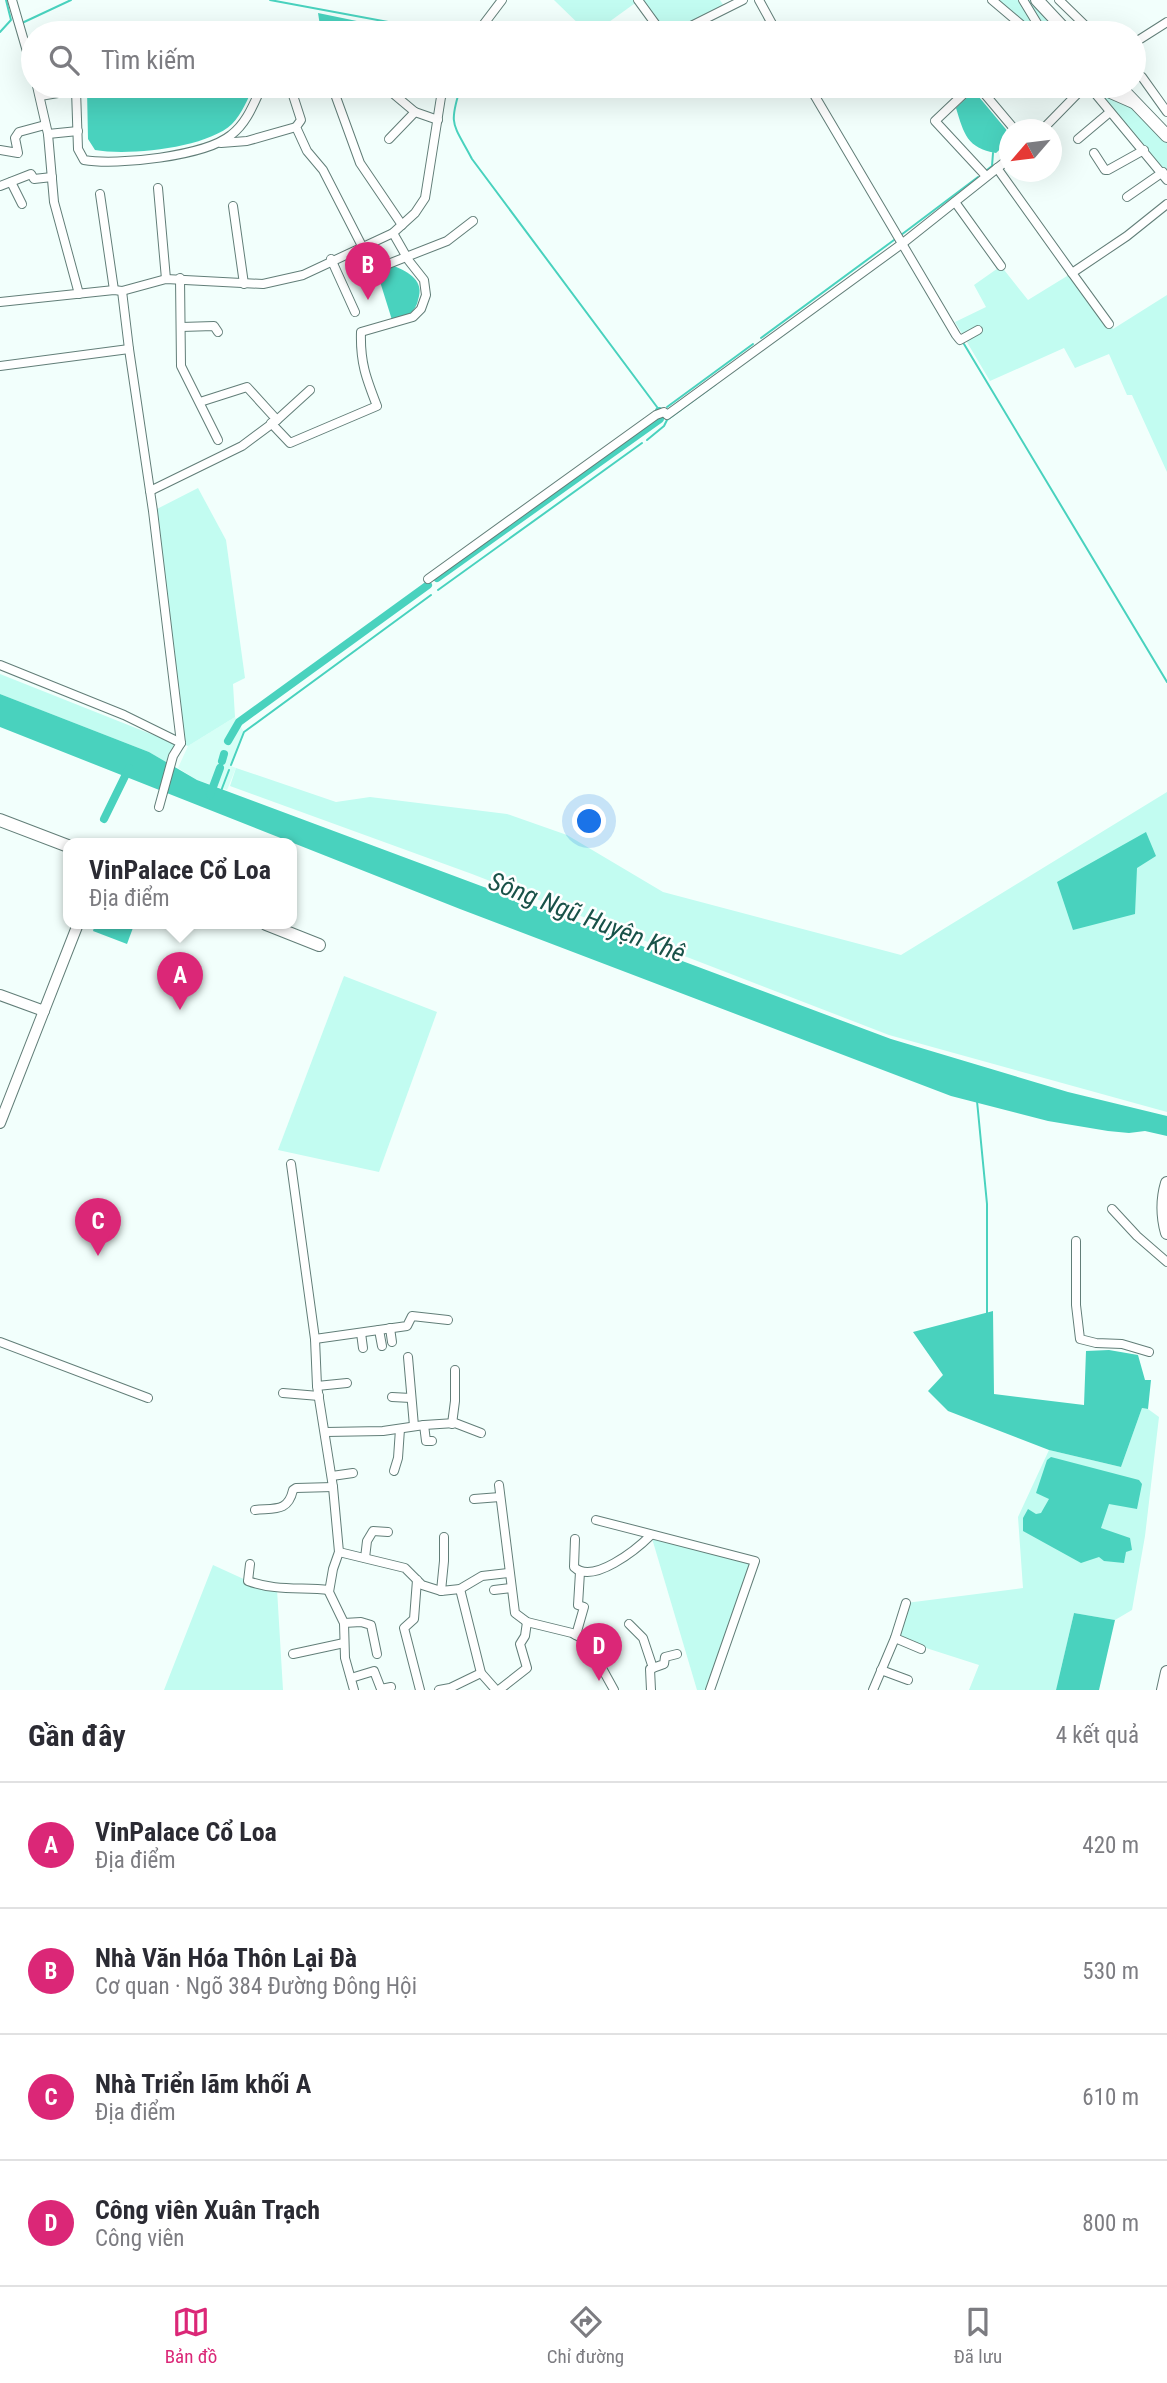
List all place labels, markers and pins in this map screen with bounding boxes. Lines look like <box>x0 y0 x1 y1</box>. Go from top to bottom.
pin: B <box>345 242 391 300</box>
pin: A <box>157 952 203 1010</box>
pin: C <box>75 1198 121 1256</box>
pin: D <box>576 1623 622 1681</box>

